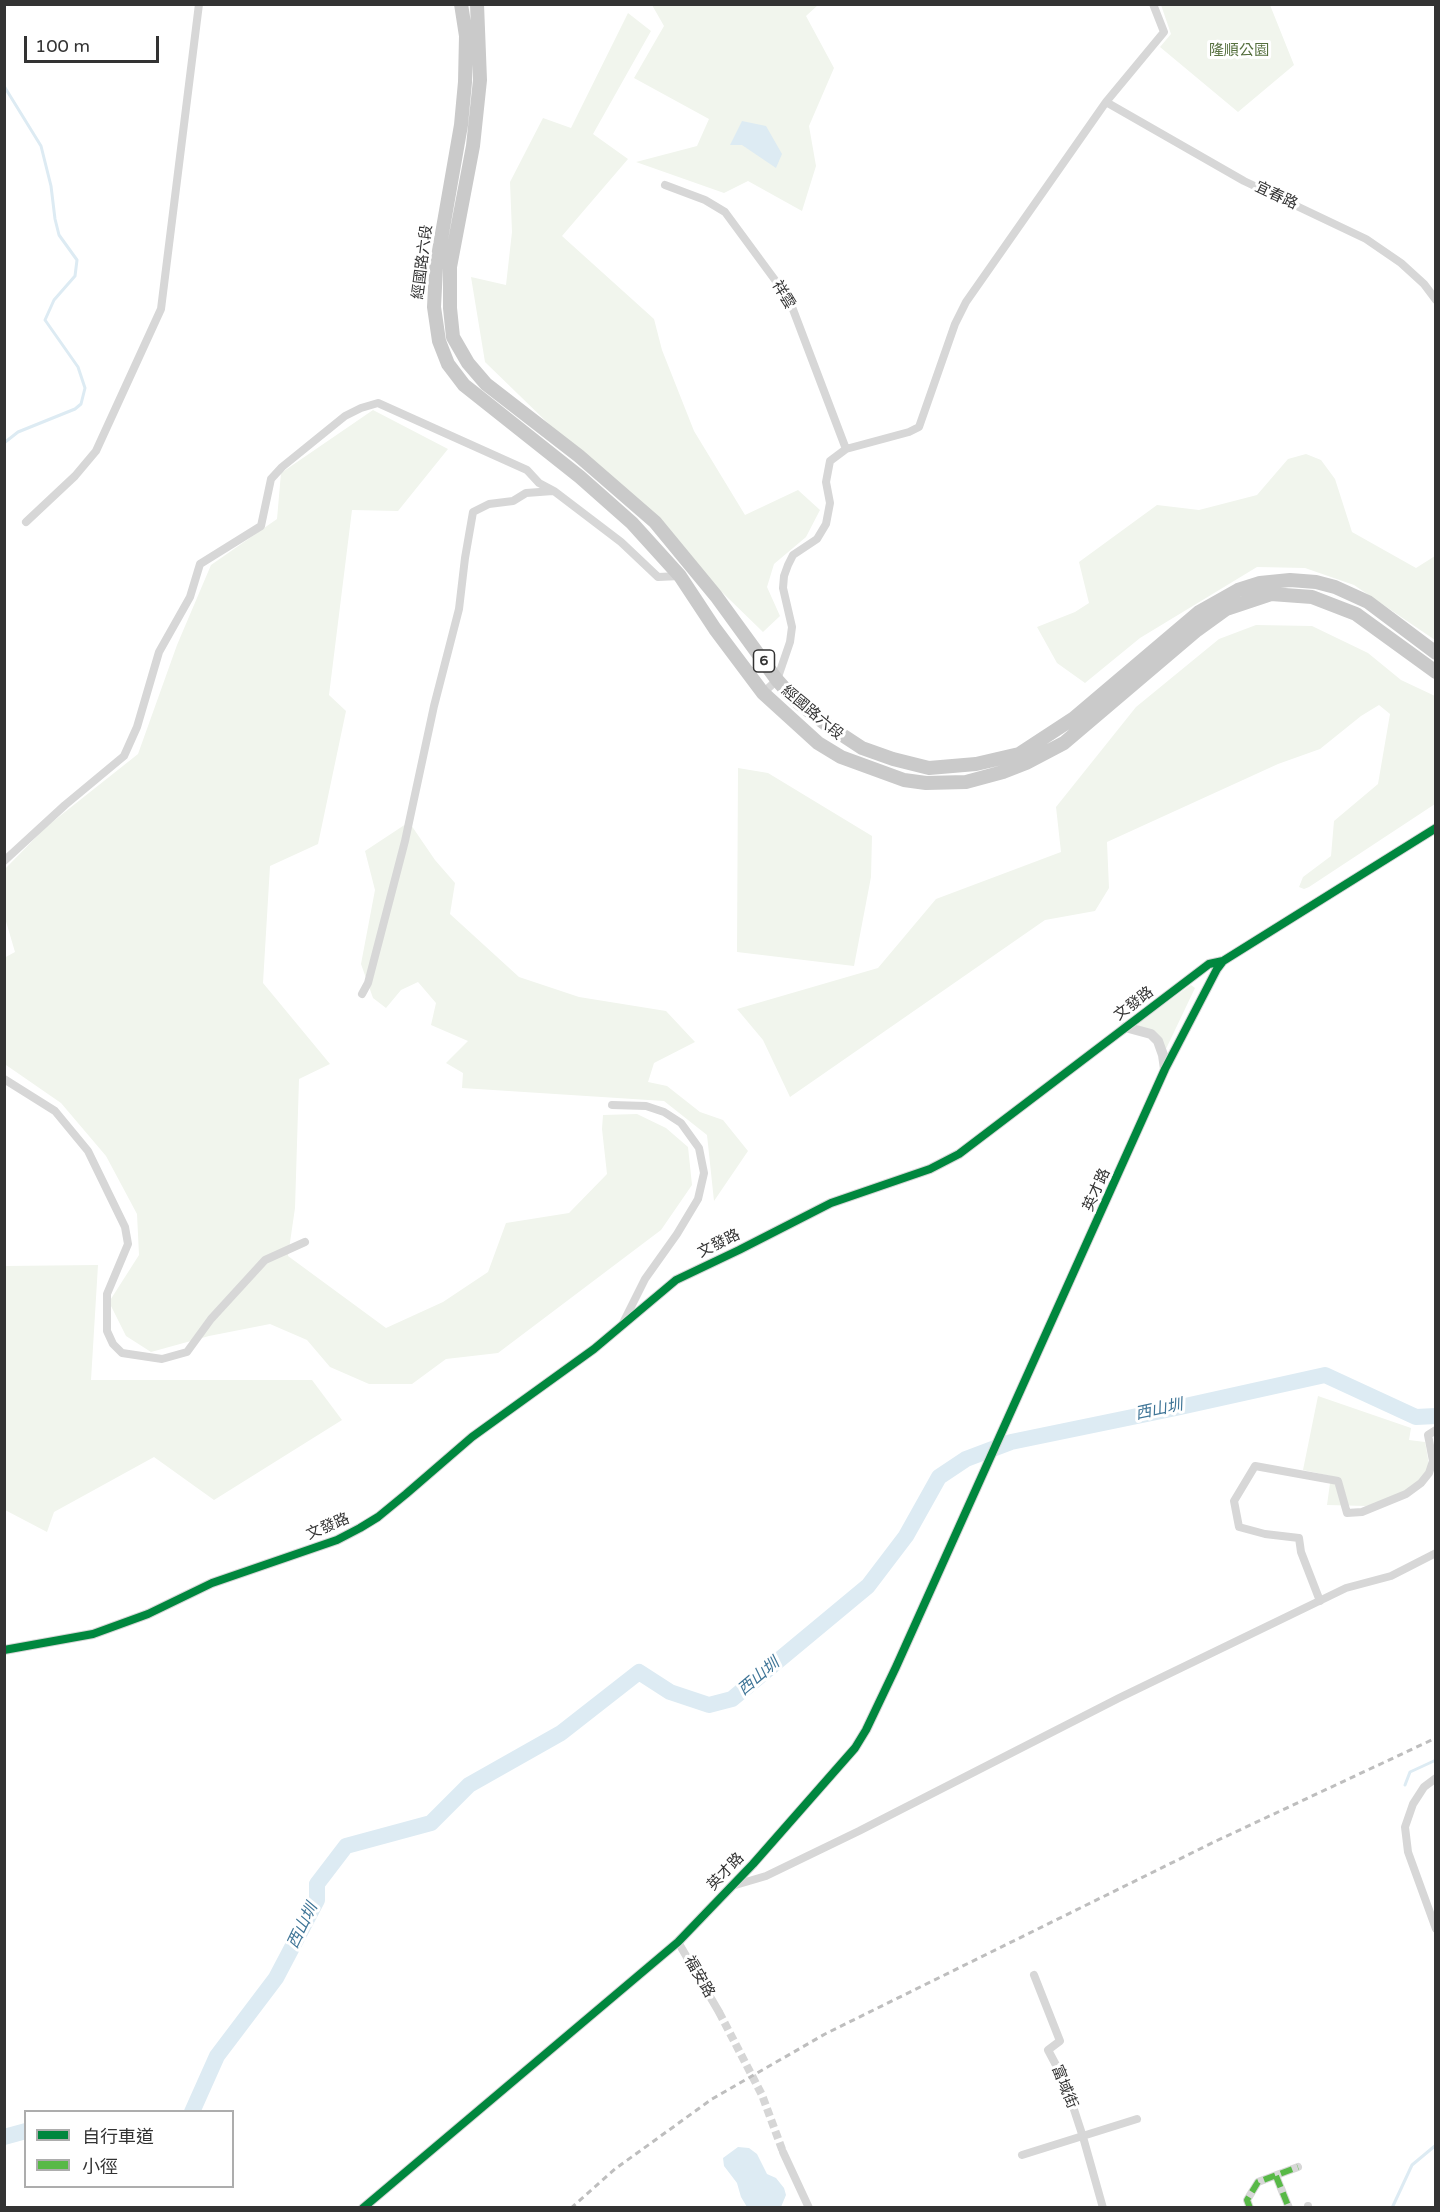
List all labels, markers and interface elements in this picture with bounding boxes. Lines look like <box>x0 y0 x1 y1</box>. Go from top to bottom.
scale bar <box>27 24 162 62</box>
text: 100 m <box>35 35 90 57</box>
park label: 隆順公園 <box>1209 42 1269 60</box>
street label: 宜春路 <box>1252 178 1300 214</box>
street label: 經國路六段 <box>409 224 437 300</box>
street label: 祥雲 <box>768 278 798 312</box>
road number: 6 <box>754 650 774 672</box>
street label: 經國路六段 <box>777 682 847 744</box>
street label: 文發路 <box>1111 983 1157 1025</box>
street label: 英才路 <box>1080 1166 1114 1214</box>
street label: 文發路 <box>695 1226 743 1262</box>
water label: 西山圳 <box>1134 1396 1184 1424</box>
street label: 文發路 <box>304 1510 352 1544</box>
water label: 西山圳 <box>734 1654 784 1700</box>
street label: 英才路 <box>704 1850 748 1894</box>
water label: 西山圳 <box>284 1900 322 1952</box>
street label: 福安路 <box>680 1953 718 2001</box>
street label: 富域街 <box>1047 2063 1081 2111</box>
legend <box>24 2110 234 2188</box>
text: 自行車道 <box>82 2126 154 2148</box>
text: 小徑 <box>82 2156 118 2178</box>

